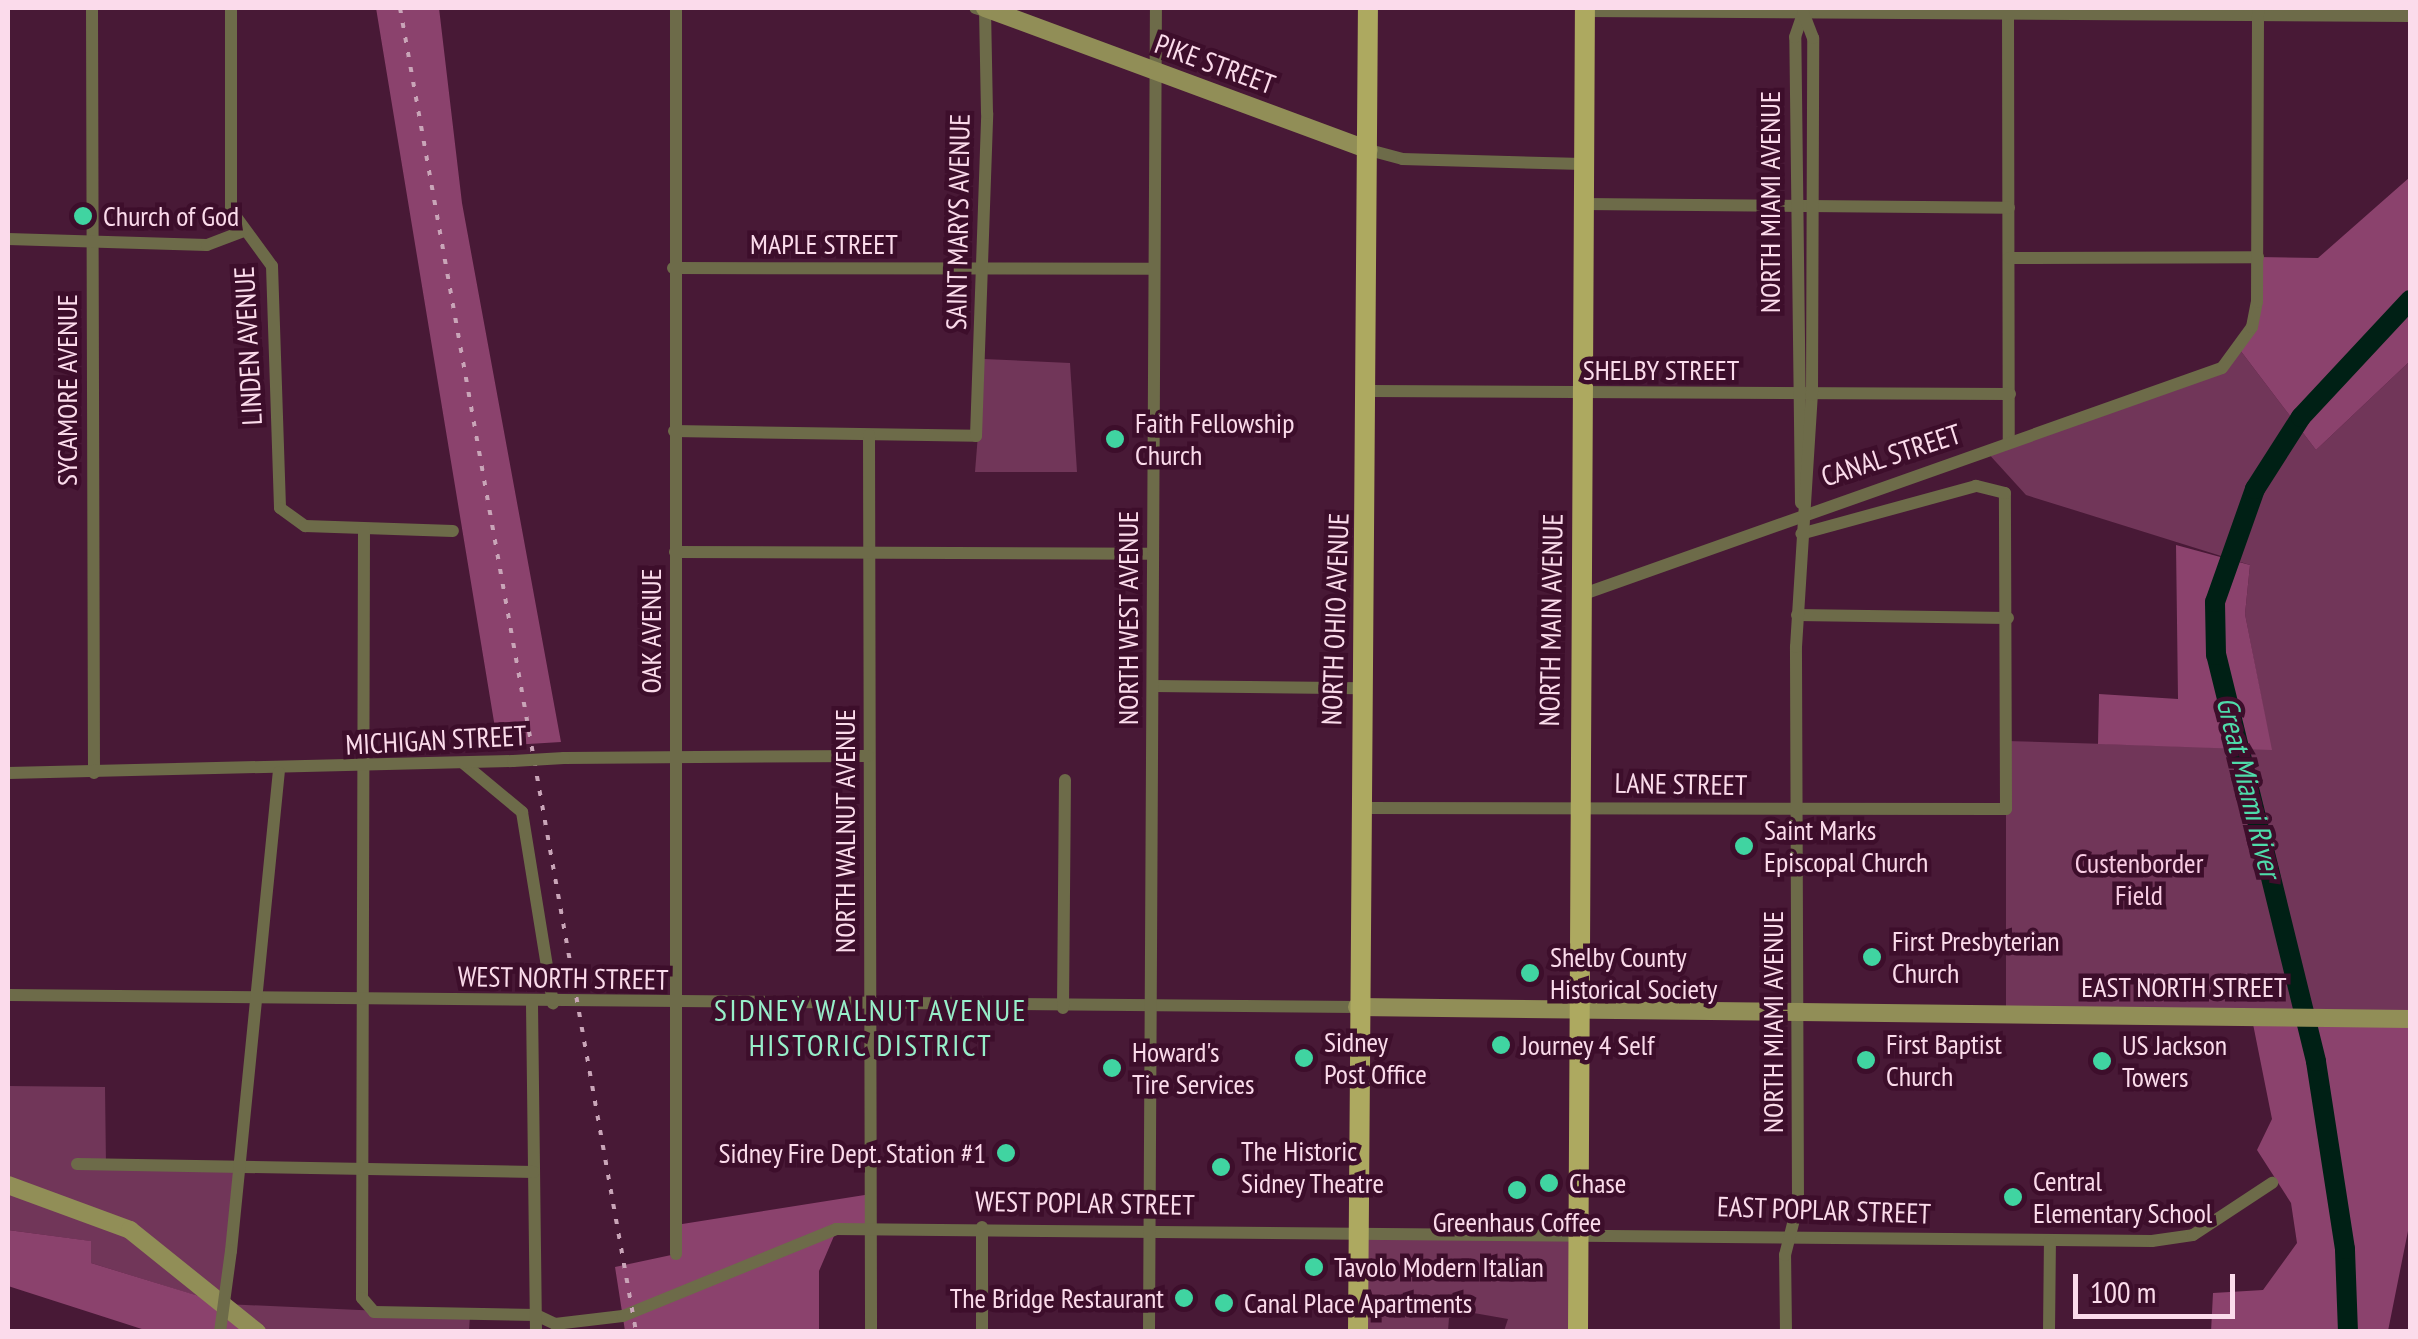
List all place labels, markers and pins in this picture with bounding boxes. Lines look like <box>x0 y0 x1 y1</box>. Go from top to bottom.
place label: Church of God <box>103 199 239 233</box>
marker: Church of God <box>72 205 94 227</box>
place label: Faith Fellowship Church <box>1135 406 1294 472</box>
marker: Faith Fellowship Church <box>1104 428 1126 450</box>
place label: Saint Marks Episcopal Church <box>1764 813 1928 879</box>
marker: Saint Marks Episcopal Church <box>1733 835 1755 857</box>
place label: First Presbyterian Church <box>1892 924 2060 990</box>
place label: Shelby County Historical Society <box>1550 940 1717 1006</box>
marker: First Presbyterian Church <box>1861 946 1883 968</box>
marker: Shelby County Historical Society <box>1519 962 1541 984</box>
place label: Sidney Post Office <box>1324 1025 1427 1091</box>
place label: First Baptist Church <box>1886 1027 2002 1093</box>
place label: Journey 4 Self <box>1521 1028 1655 1062</box>
place label: US Jackson Towers <box>2122 1028 2227 1094</box>
marker: Journey 4 Self <box>1490 1034 1512 1056</box>
place label: Howard's Tire Services <box>1132 1035 1254 1101</box>
marker: Sidney Post Office <box>1293 1047 1315 1069</box>
marker: First Baptist Church <box>1855 1049 1877 1071</box>
marker: US Jackson Towers <box>2091 1050 2113 1072</box>
marker: Howard's Tire Services <box>1101 1057 1123 1079</box>
place label: The Historic Sidney Theatre <box>1241 1134 1386 1200</box>
place label: Sidney Fire Dept. Station #1 <box>716 1136 986 1170</box>
marker: Sidney Fire Dept. Station #1 <box>995 1142 1017 1164</box>
marker: The Historic Sidney Theatre <box>1210 1156 1232 1178</box>
place label: Central Elementary School <box>2033 1164 2213 1230</box>
place label: Chase <box>1569 1166 1626 1200</box>
marker: Chase <box>1538 1172 1560 1194</box>
marker: Greenhaus Coffee <box>1506 1179 1528 1201</box>
marker: Central Elementary School <box>2002 1186 2024 1208</box>
place label: Greenhaus Coffee <box>1433 1205 1601 1239</box>
place label: Tavolo Modern Italian <box>1334 1250 1544 1284</box>
marker: Tavolo Modern Italian <box>1303 1256 1325 1278</box>
place label: The Bridge Restaurant <box>950 1281 1164 1315</box>
place label: Canal Place Apartments <box>1244 1286 1473 1320</box>
marker: The Bridge Restaurant <box>1173 1287 1195 1309</box>
marker: Canal Place Apartments <box>1213 1292 1235 1314</box>

